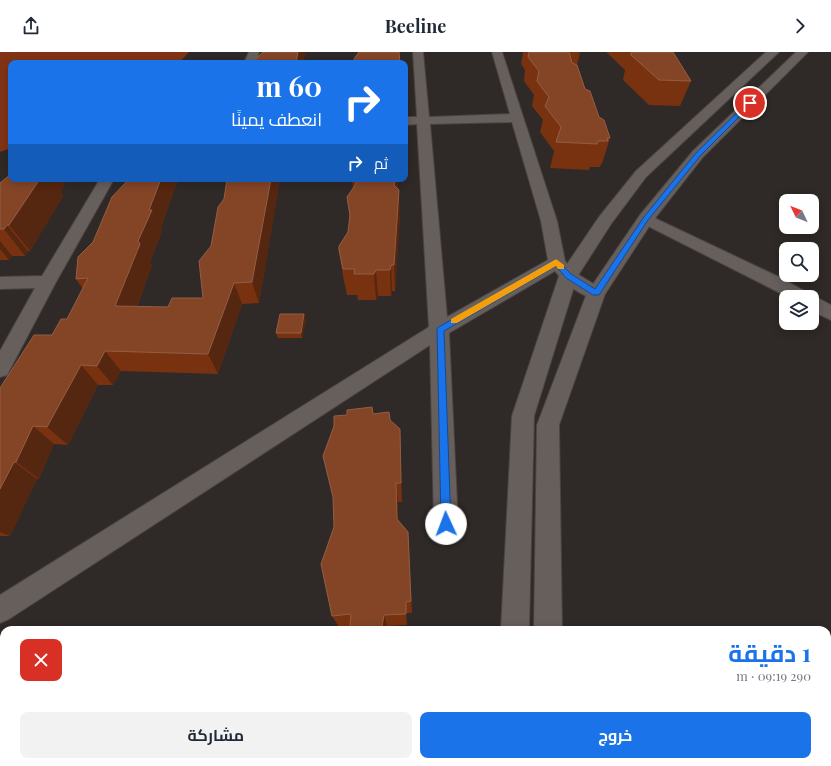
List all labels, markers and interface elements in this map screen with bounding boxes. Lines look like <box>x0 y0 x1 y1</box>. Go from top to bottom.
text: Beeline <box>385 14 446 38</box>
icon: share <box>20 15 42 37</box>
icon: forward <box>789 15 811 37</box>
text: 60 m <box>256 67 322 104</box>
icon: right <box>336 76 388 128</box>
pin <box>733 86 767 120</box>
icon: arrive <box>739 92 761 114</box>
text: انعطف يمينًا <box>231 107 322 131</box>
icon: right <box>344 152 366 174</box>
text: ثم <box>374 153 388 173</box>
north arrow <box>779 194 819 234</box>
map controls <box>779 194 819 330</box>
button: search <box>779 242 819 282</box>
button: layers <box>779 290 819 330</box>
position arrow <box>425 503 467 545</box>
text: 1 دقيقة <box>728 636 811 668</box>
button: close <box>20 639 62 681</box>
text: 290 m · 09:19 <box>736 667 811 684</box>
button: مشاركة <box>20 712 412 758</box>
button: خروج <box>420 712 811 758</box>

